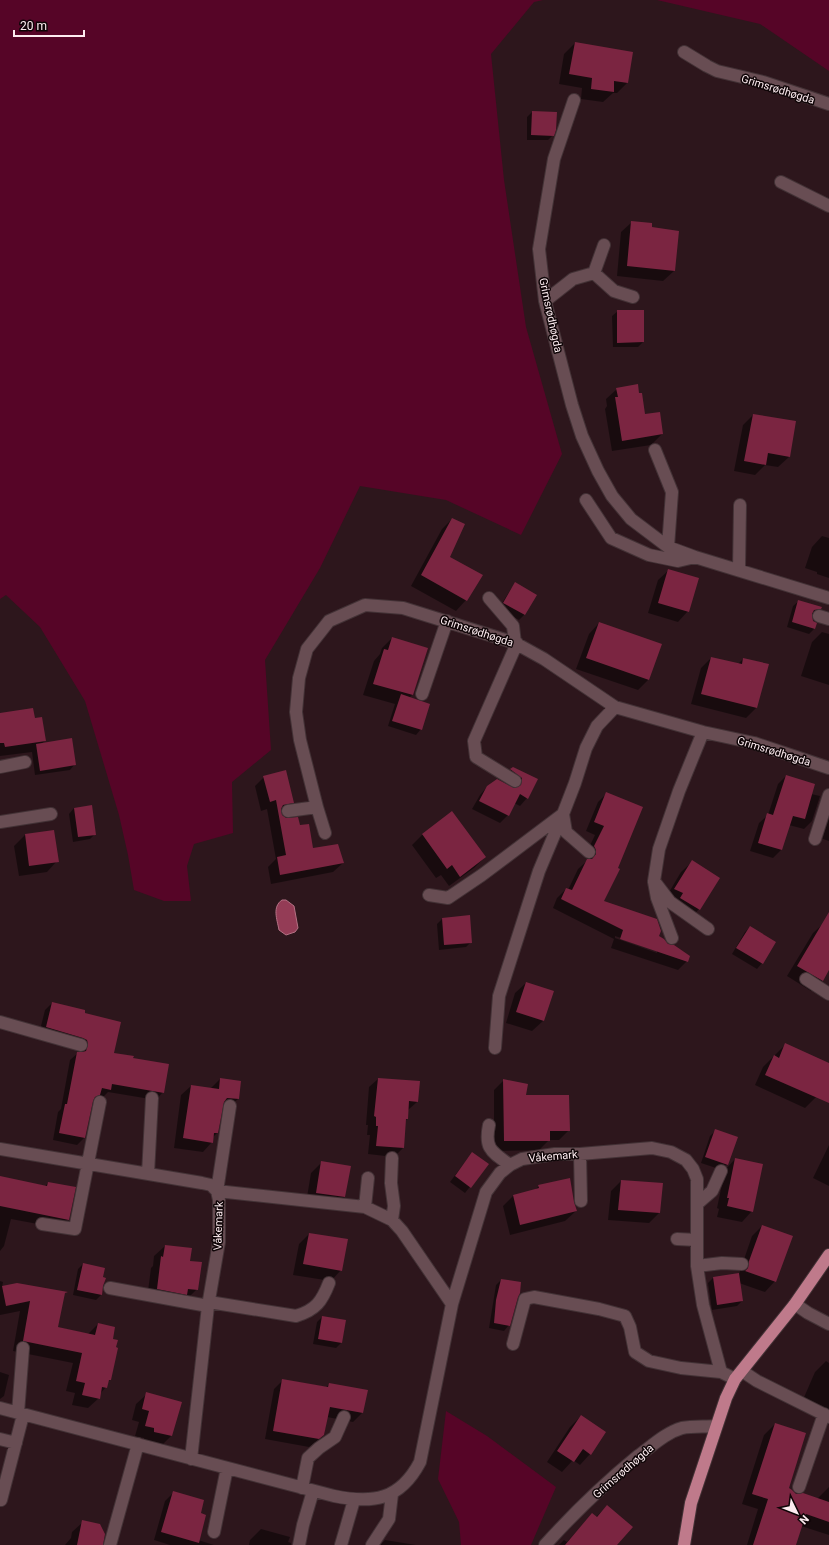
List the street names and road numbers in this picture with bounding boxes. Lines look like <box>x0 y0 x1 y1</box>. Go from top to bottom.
street label: Grimsrødhøgda <box>740 72 816 107</box>
street label: Grimsrødhøgda <box>536 277 565 354</box>
street label: Grimsrødhøgda <box>439 614 515 649</box>
street label: Grimsrødhøgda <box>736 734 812 769</box>
street label: Våkemark <box>528 1148 578 1165</box>
street label: Våkemark <box>211 1201 226 1251</box>
street label: Grimsrødhøgda <box>590 1442 656 1501</box>

